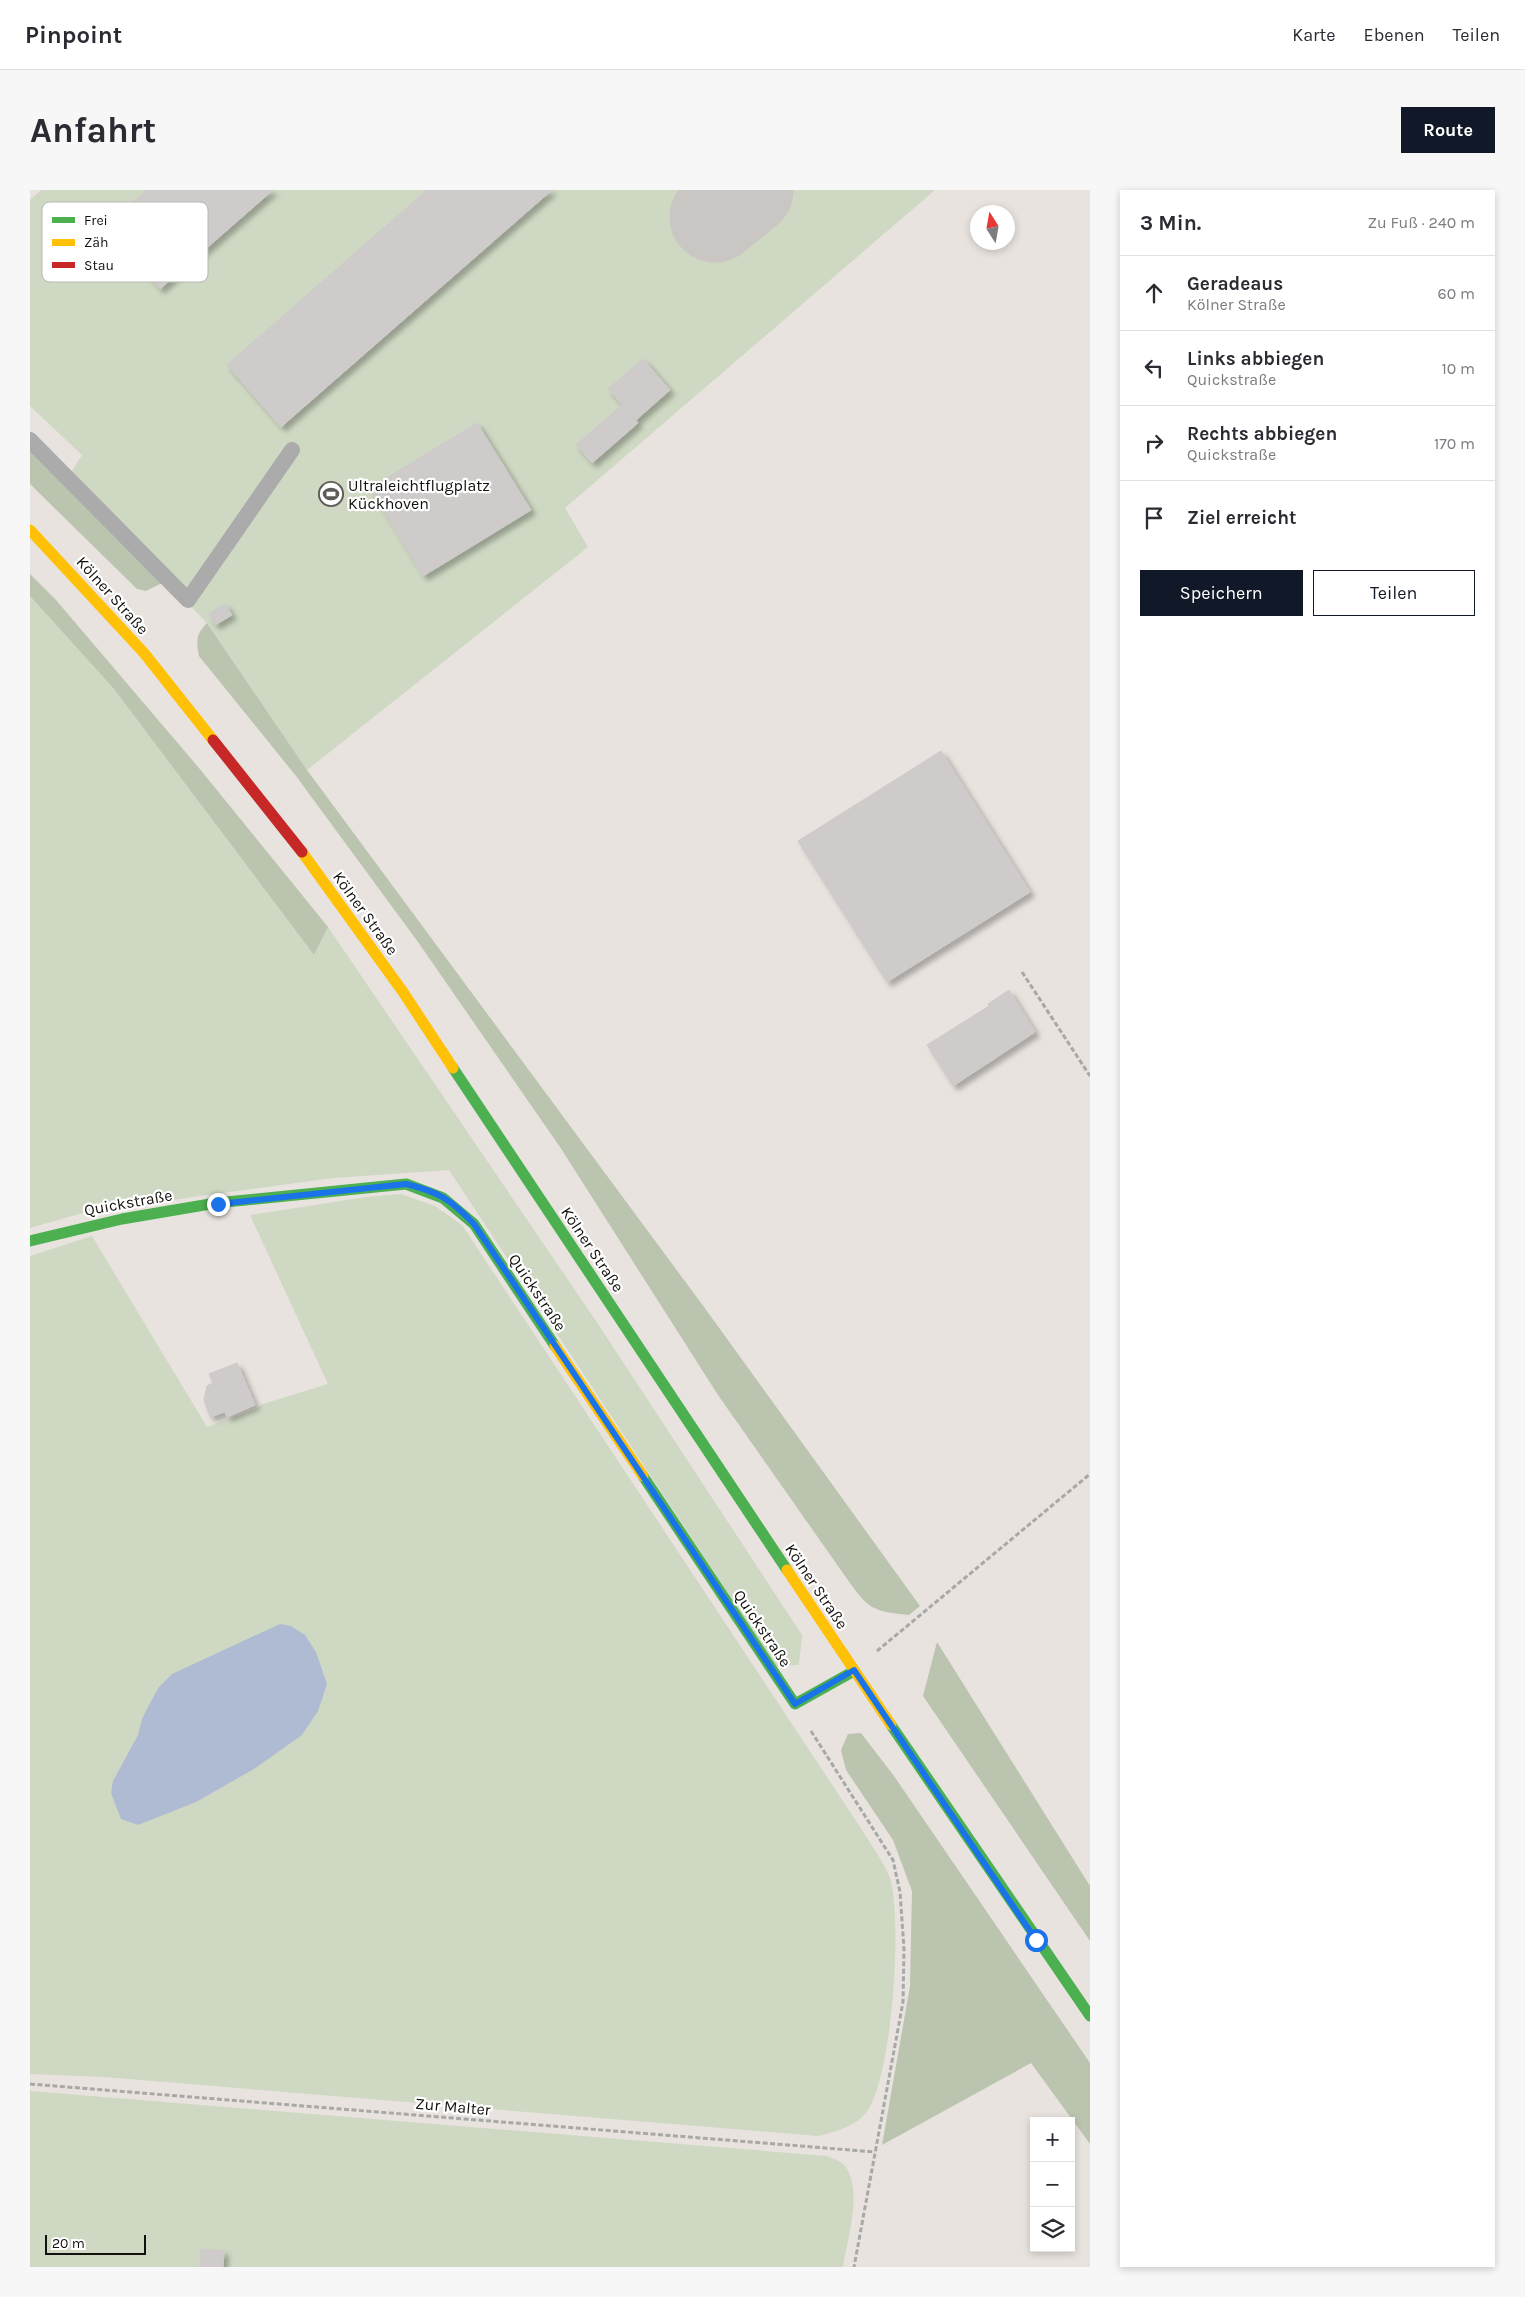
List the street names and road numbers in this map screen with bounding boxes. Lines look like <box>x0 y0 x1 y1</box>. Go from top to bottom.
street label: Kölner Straße <box>73 552 153 638</box>
street label: Kölner Straße <box>329 868 402 959</box>
street label: Quickstraße <box>83 1185 174 1220</box>
street label: Kölner Straße <box>557 1203 628 1296</box>
street label: Quickstraße <box>505 1250 570 1335</box>
street label: Kölner Straße <box>781 1540 852 1633</box>
street label: Quickstraße <box>730 1586 795 1671</box>
street label: Zur Malter <box>414 2094 492 2119</box>

